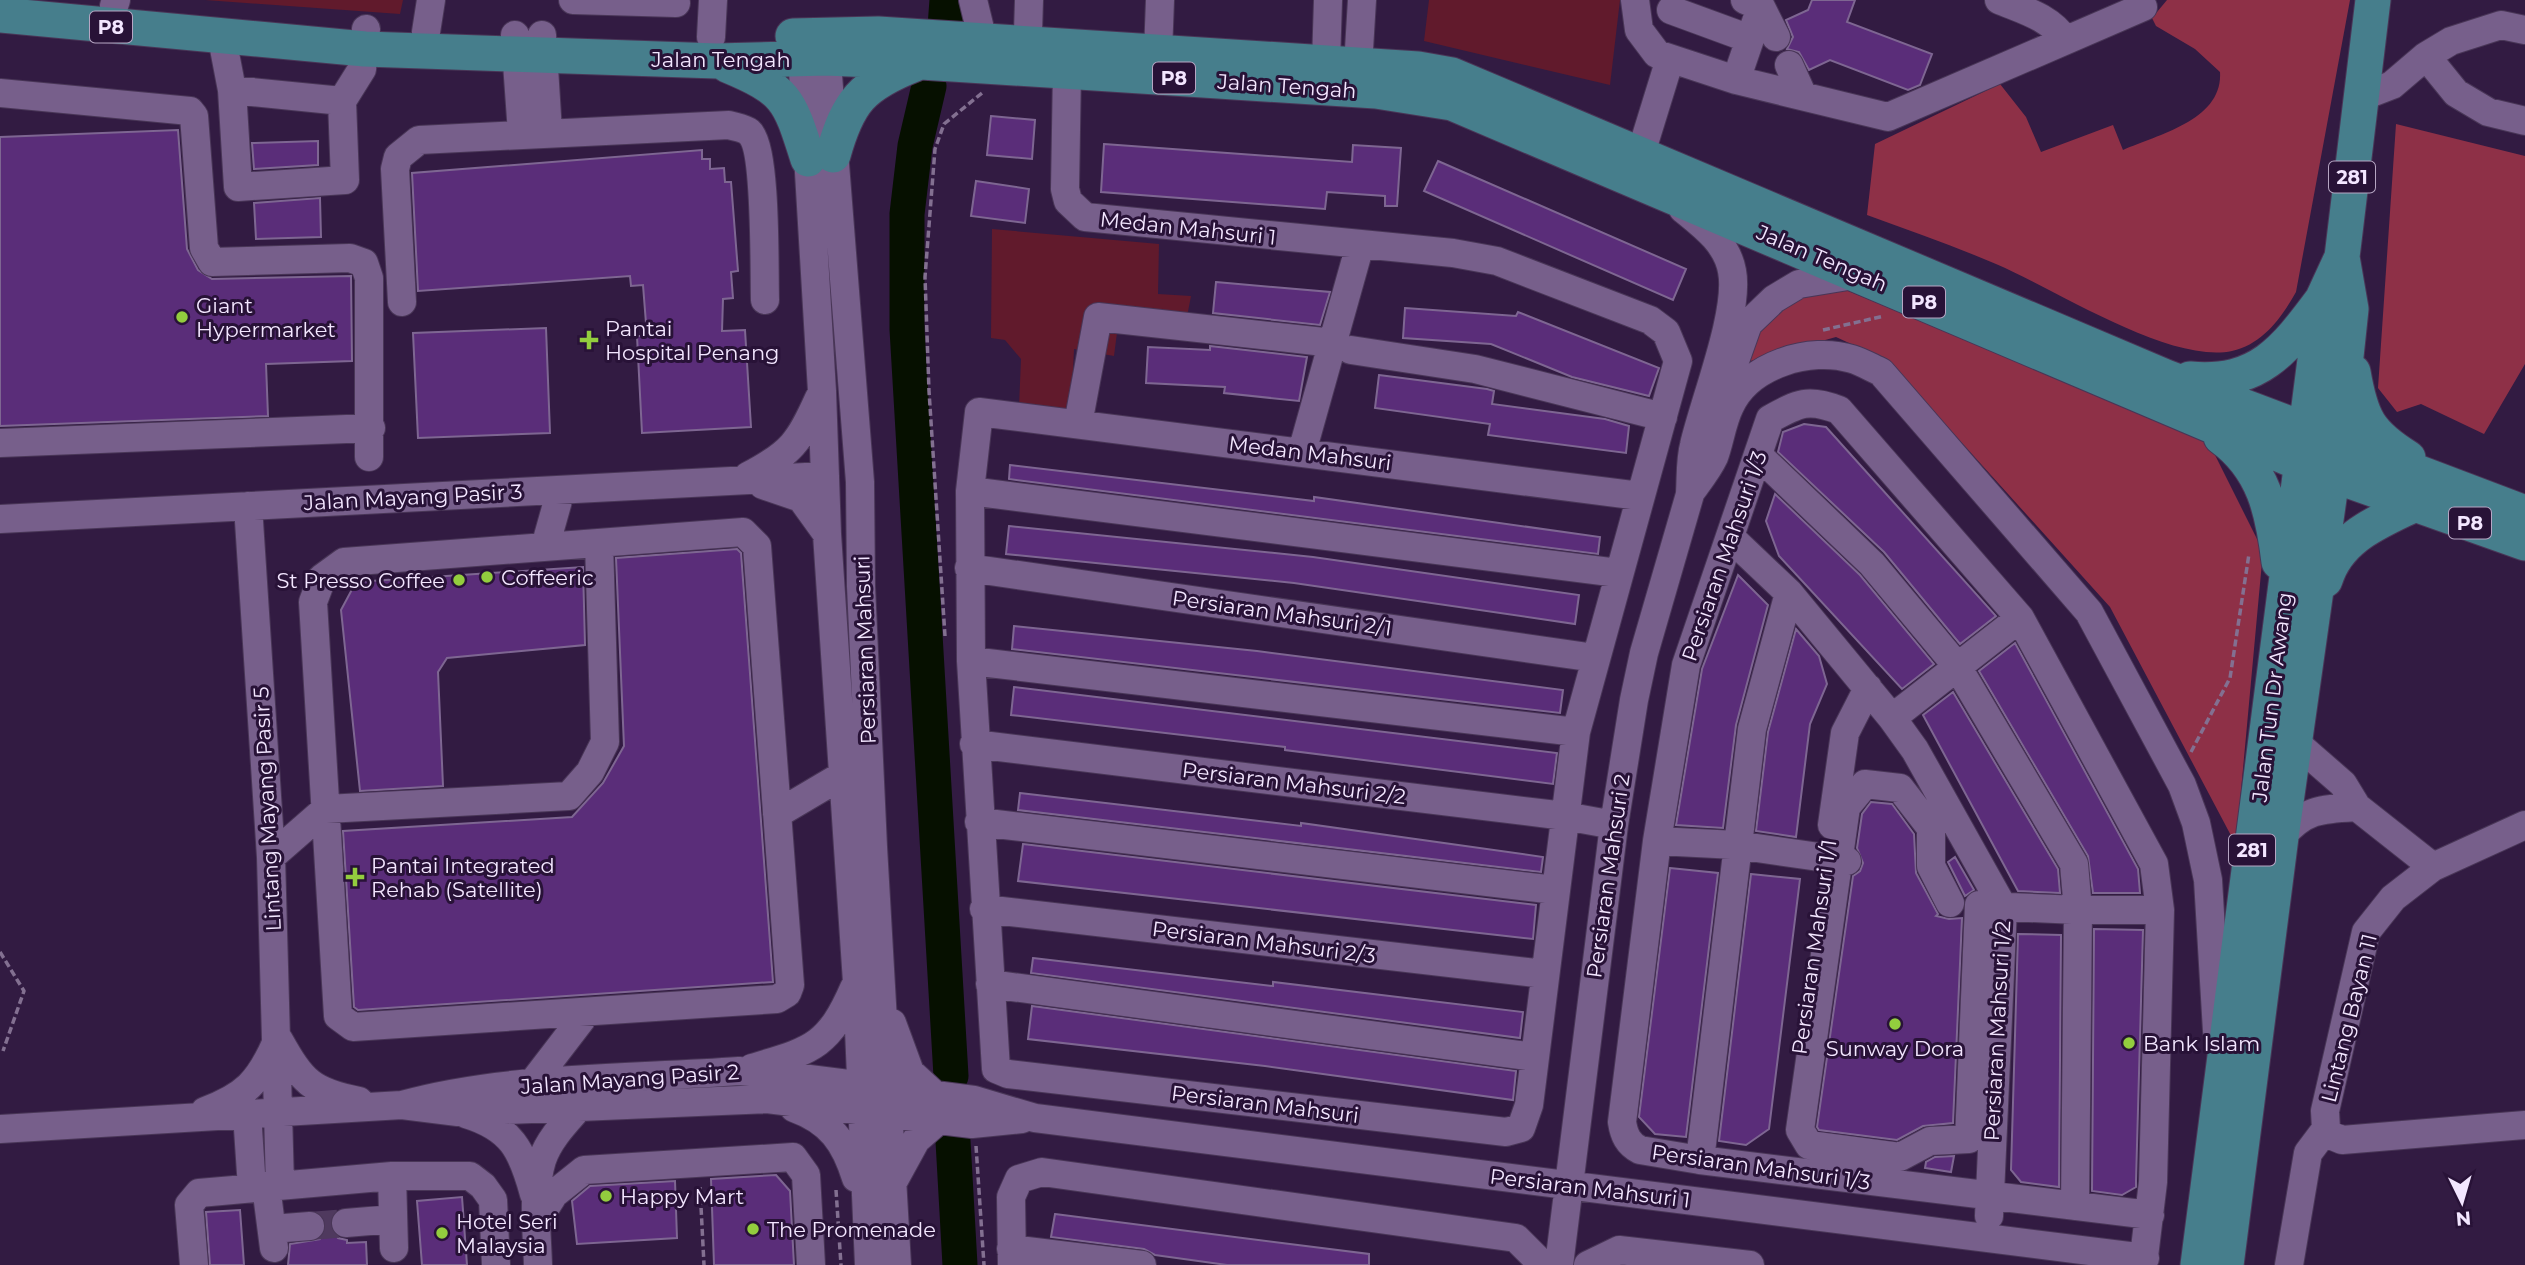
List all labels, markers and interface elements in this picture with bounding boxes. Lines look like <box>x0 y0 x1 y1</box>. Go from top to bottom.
road number: P8 <box>90 12 132 42</box>
street label: Jalan Tengah <box>650 47 791 72</box>
road number: P8 <box>1153 62 1195 94</box>
street label: Jalan Tengah <box>1216 69 1357 103</box>
road number: 281 <box>2329 162 2375 192</box>
street label: Medan Mahsuri 1 <box>1099 206 1277 250</box>
street label: Jalan Tengah <box>1752 219 1891 297</box>
road number: P8 <box>1903 286 1945 318</box>
place label: Giant Hypermarket <box>196 293 336 342</box>
marker: Giant Hypermarket <box>174 309 190 325</box>
place label: Pantai Hospital Penang <box>605 316 780 365</box>
marker: Pantai Hospital Penang <box>579 330 599 350</box>
street label: Medan Mahsuri <box>1227 431 1393 475</box>
street label: Persiaran Mahsuri 1/3 <box>1676 448 1772 664</box>
street label: Jalan Mayang Pasir 3 <box>302 479 523 515</box>
road number: P8 <box>2449 508 2491 538</box>
street label: Persiaran Mahsuri <box>849 555 881 745</box>
place label: Coffeeric <box>501 565 594 590</box>
place label: St Presso Coffee <box>276 568 445 593</box>
marker: Coffeeric <box>479 569 495 585</box>
marker: St Presso Coffee <box>451 572 467 588</box>
street label: Persiaran Mahsuri 2/1 <box>1171 585 1393 641</box>
street label: Jalan Tun Dr Awang <box>2247 591 2297 804</box>
street label: Lintang Mayang Pasir 5 <box>248 686 286 932</box>
street label: Persiaran Mahsuri 2/2 <box>1181 757 1407 809</box>
street label: Persiaran Mahsuri 2 <box>1581 772 1635 980</box>
road number: 281 <box>2229 834 2275 866</box>
street label: Persiaran Mahsuri 1/1 <box>1787 838 1841 1056</box>
place label: Pantai Integrated Rehab (Satellite) <box>371 853 555 902</box>
marker: Pantai Integrated Rehab (Satellite) <box>345 867 365 887</box>
street label: Persiaran Mahsuri 2/3 <box>1151 916 1377 968</box>
street label: Persiaran Mahsuri 1/2 <box>1979 920 2015 1142</box>
street label: Lintang Bayan 11 <box>2316 931 2382 1105</box>
marker: Sunway Dora <box>1887 1016 1903 1032</box>
place label: Bank Islam <box>2143 1031 2260 1056</box>
marker: Bank Islam <box>2121 1035 2137 1051</box>
place label: Sunway Dora <box>1826 1036 1964 1061</box>
street label: Jalan Mayang Pasir 2 <box>519 1059 740 1099</box>
street label: Persiaran Mahsuri <box>1170 1080 1360 1128</box>
street label: Persiaran Mahsuri 1/3 <box>1650 1139 1872 1195</box>
street label: Persiaran Mahsuri 1 <box>1488 1163 1692 1213</box>
north arrow <box>2427 1167 2497 1237</box>
place label: Happy Mart <box>620 1184 744 1209</box>
marker: Happy Mart <box>598 1188 614 1204</box>
text: N <box>2455 1206 2472 1231</box>
place label: Hotel Seri Malaysia <box>456 1209 558 1258</box>
place label: The Promenade <box>767 1217 936 1242</box>
marker: The Promenade <box>745 1221 761 1237</box>
marker: Hotel Seri Malaysia <box>434 1225 450 1241</box>

